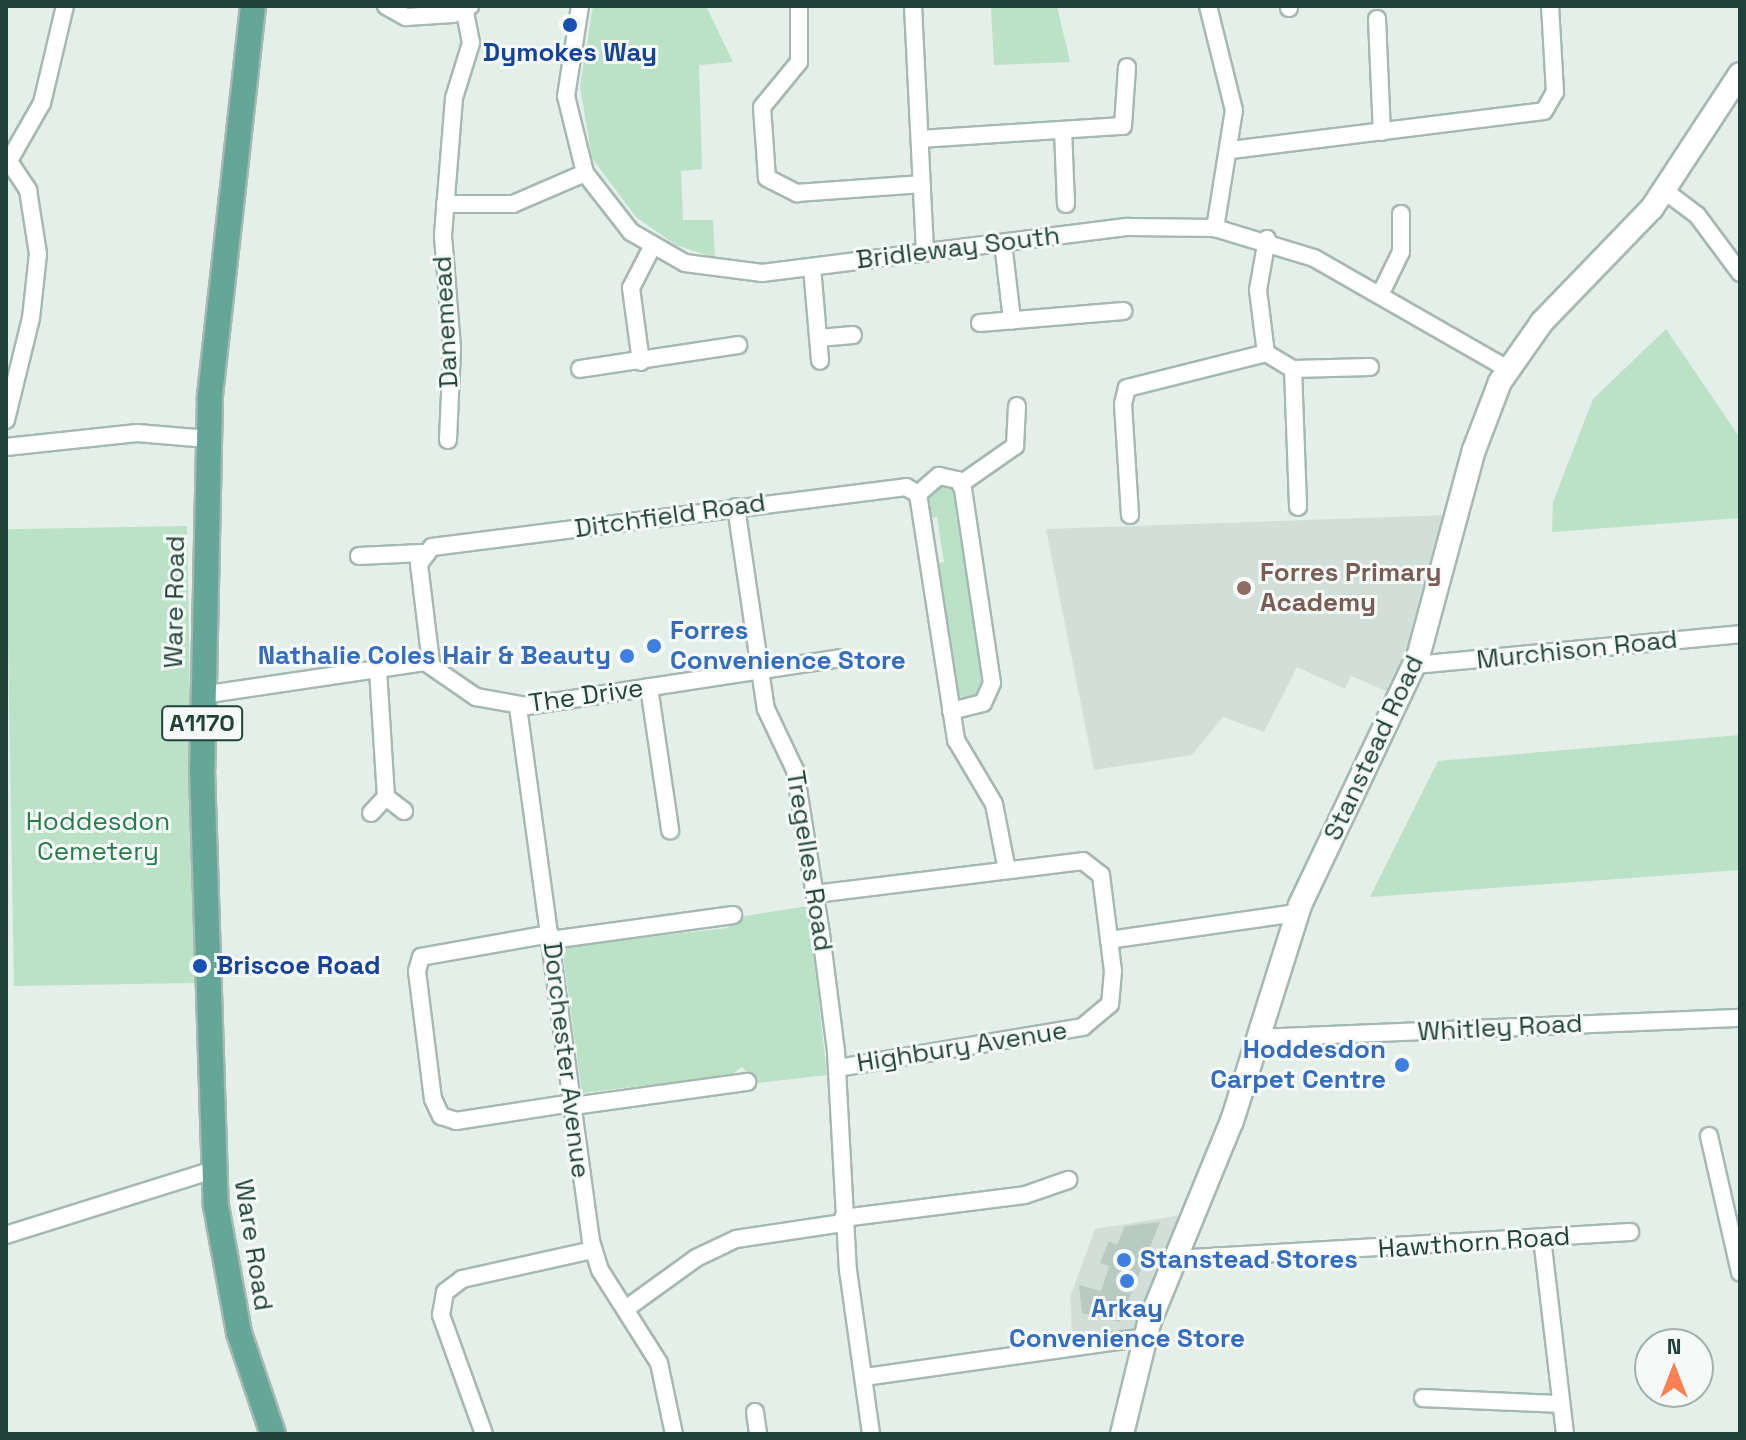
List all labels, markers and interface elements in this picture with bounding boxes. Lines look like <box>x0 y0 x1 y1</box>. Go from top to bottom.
marker: Dymokes Way <box>561 16 579 34</box>
place label: Dymokes Way <box>483 37 657 69</box>
street label: Bridleway South <box>854 220 1062 276</box>
street label: Danemead <box>427 255 465 389</box>
street label: Ditchfield Road <box>573 487 767 545</box>
street label: Ware Road <box>158 535 192 669</box>
place label: Forres Primary Academy <box>1260 557 1442 618</box>
marker: Forres Primary Academy <box>1235 579 1253 597</box>
place label: Forres Convenience Store <box>670 615 906 676</box>
street label: Murchison Road <box>1475 624 1679 676</box>
marker: Forres Convenience Store <box>645 637 663 655</box>
place label: Nathalie Coles Hair & Beauty <box>258 640 611 672</box>
marker: Nathalie Coles Hair & Beauty <box>618 647 636 665</box>
street label: Stanstead Road <box>1317 650 1431 846</box>
street label: The Drive <box>527 673 645 719</box>
road number: A1170 <box>160 703 244 743</box>
street label: Tregelles Road <box>779 768 839 954</box>
park label: Hoddesdon Cemetery <box>26 806 170 868</box>
street label: Dorchester Avenue <box>536 940 596 1180</box>
place label: Briscoe Road <box>216 950 381 982</box>
marker: Briscoe Road <box>191 957 209 975</box>
street label: Whitley Road <box>1417 1008 1583 1048</box>
street label: Highbury Avenue <box>854 1015 1070 1079</box>
place label: Hoddesdon Carpet Centre <box>1210 1034 1386 1096</box>
marker: Hoddesdon Carpet Centre <box>1393 1056 1411 1074</box>
street label: Ware Road <box>227 1177 279 1313</box>
street label: Hawthorn Road <box>1377 1221 1571 1265</box>
place label: Stanstead Stores <box>1140 1244 1358 1276</box>
marker: Stanstead Stores <box>1115 1251 1133 1269</box>
marker: Arkay Convenience Store <box>1118 1272 1136 1290</box>
place label: Arkay Convenience Store <box>1009 1293 1245 1354</box>
north arrow <box>1634 1328 1714 1408</box>
text: N <box>1667 1332 1681 1360</box>

